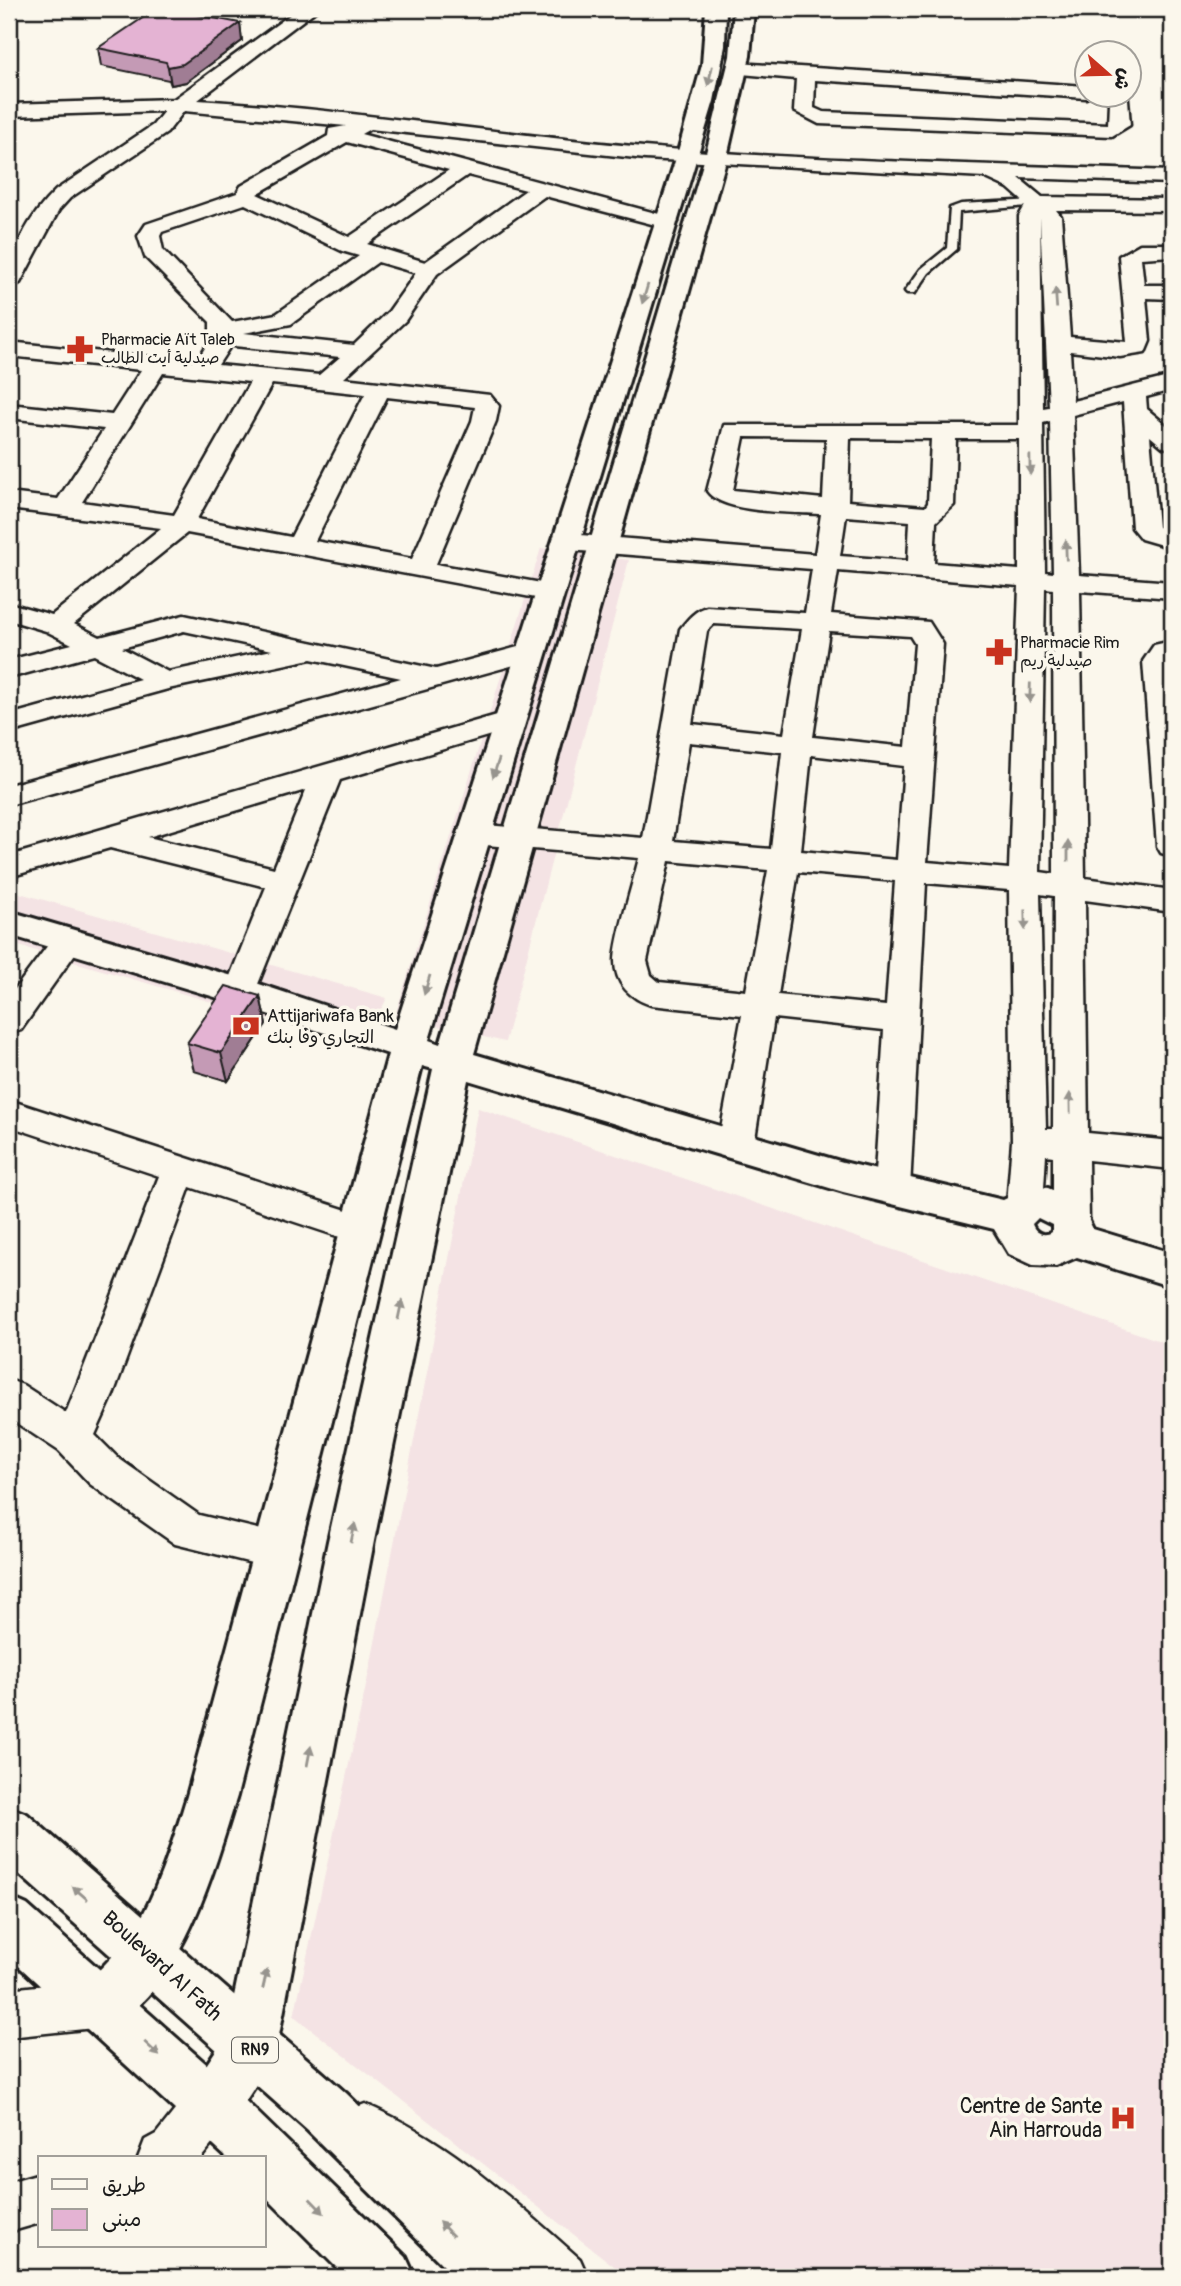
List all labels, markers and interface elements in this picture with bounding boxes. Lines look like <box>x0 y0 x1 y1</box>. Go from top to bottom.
north arrow <box>1072 38 1142 108</box>
one-way arrow <box>704 65 715 87</box>
text: ش <box>1108 66 1138 93</box>
one-way arrow <box>639 284 649 305</box>
one-way arrow <box>1051 287 1062 309</box>
place label: Pharmacie Aït Taleb صيدلية أيت الطالب <box>101 330 235 368</box>
pharmacy icon: Pharmacie Aït Taleb صيدلية أيت الطالب <box>65 334 95 364</box>
one-way arrow <box>1025 455 1036 477</box>
one-way arrow <box>1060 539 1071 561</box>
place label: Pharmacie Rim صيدلية ريم <box>1020 633 1119 673</box>
pharmacy icon: Pharmacie Rim صيدلية ريم <box>984 637 1014 667</box>
one-way arrow <box>1024 682 1035 704</box>
one-way arrow <box>490 758 500 779</box>
one-way arrow <box>1062 840 1074 862</box>
one-way arrow <box>1019 909 1031 931</box>
one-way arrow <box>422 975 432 996</box>
place label: Attijariwafa Bank التجاري وفا بنك <box>267 1005 394 1050</box>
bank icon: Attijariwafa Bank التجاري وفا بنك <box>231 1011 261 1041</box>
one-way arrow <box>1064 1092 1076 1114</box>
one-way arrow <box>395 1299 406 1321</box>
one-way arrow <box>347 1522 358 1544</box>
one-way arrow <box>304 1745 315 1767</box>
one-way arrow <box>71 1885 89 1901</box>
street label: Boulevard Al Fath <box>96 1905 228 2027</box>
one-way arrow <box>260 1968 271 1990</box>
road number: RN9 <box>232 2038 278 2062</box>
one-way arrow <box>143 2040 160 2056</box>
place label: Centre de Sante Ain Harrouda <box>960 2093 1103 2144</box>
hospital icon: Centre de Sante Ain Harrouda <box>1108 2103 1138 2133</box>
legend <box>38 2156 266 2248</box>
text: طريق <box>102 2172 146 2199</box>
one-way arrow <box>308 2197 324 2214</box>
text: مبنى <box>102 2206 141 2233</box>
one-way arrow <box>438 2222 455 2238</box>

